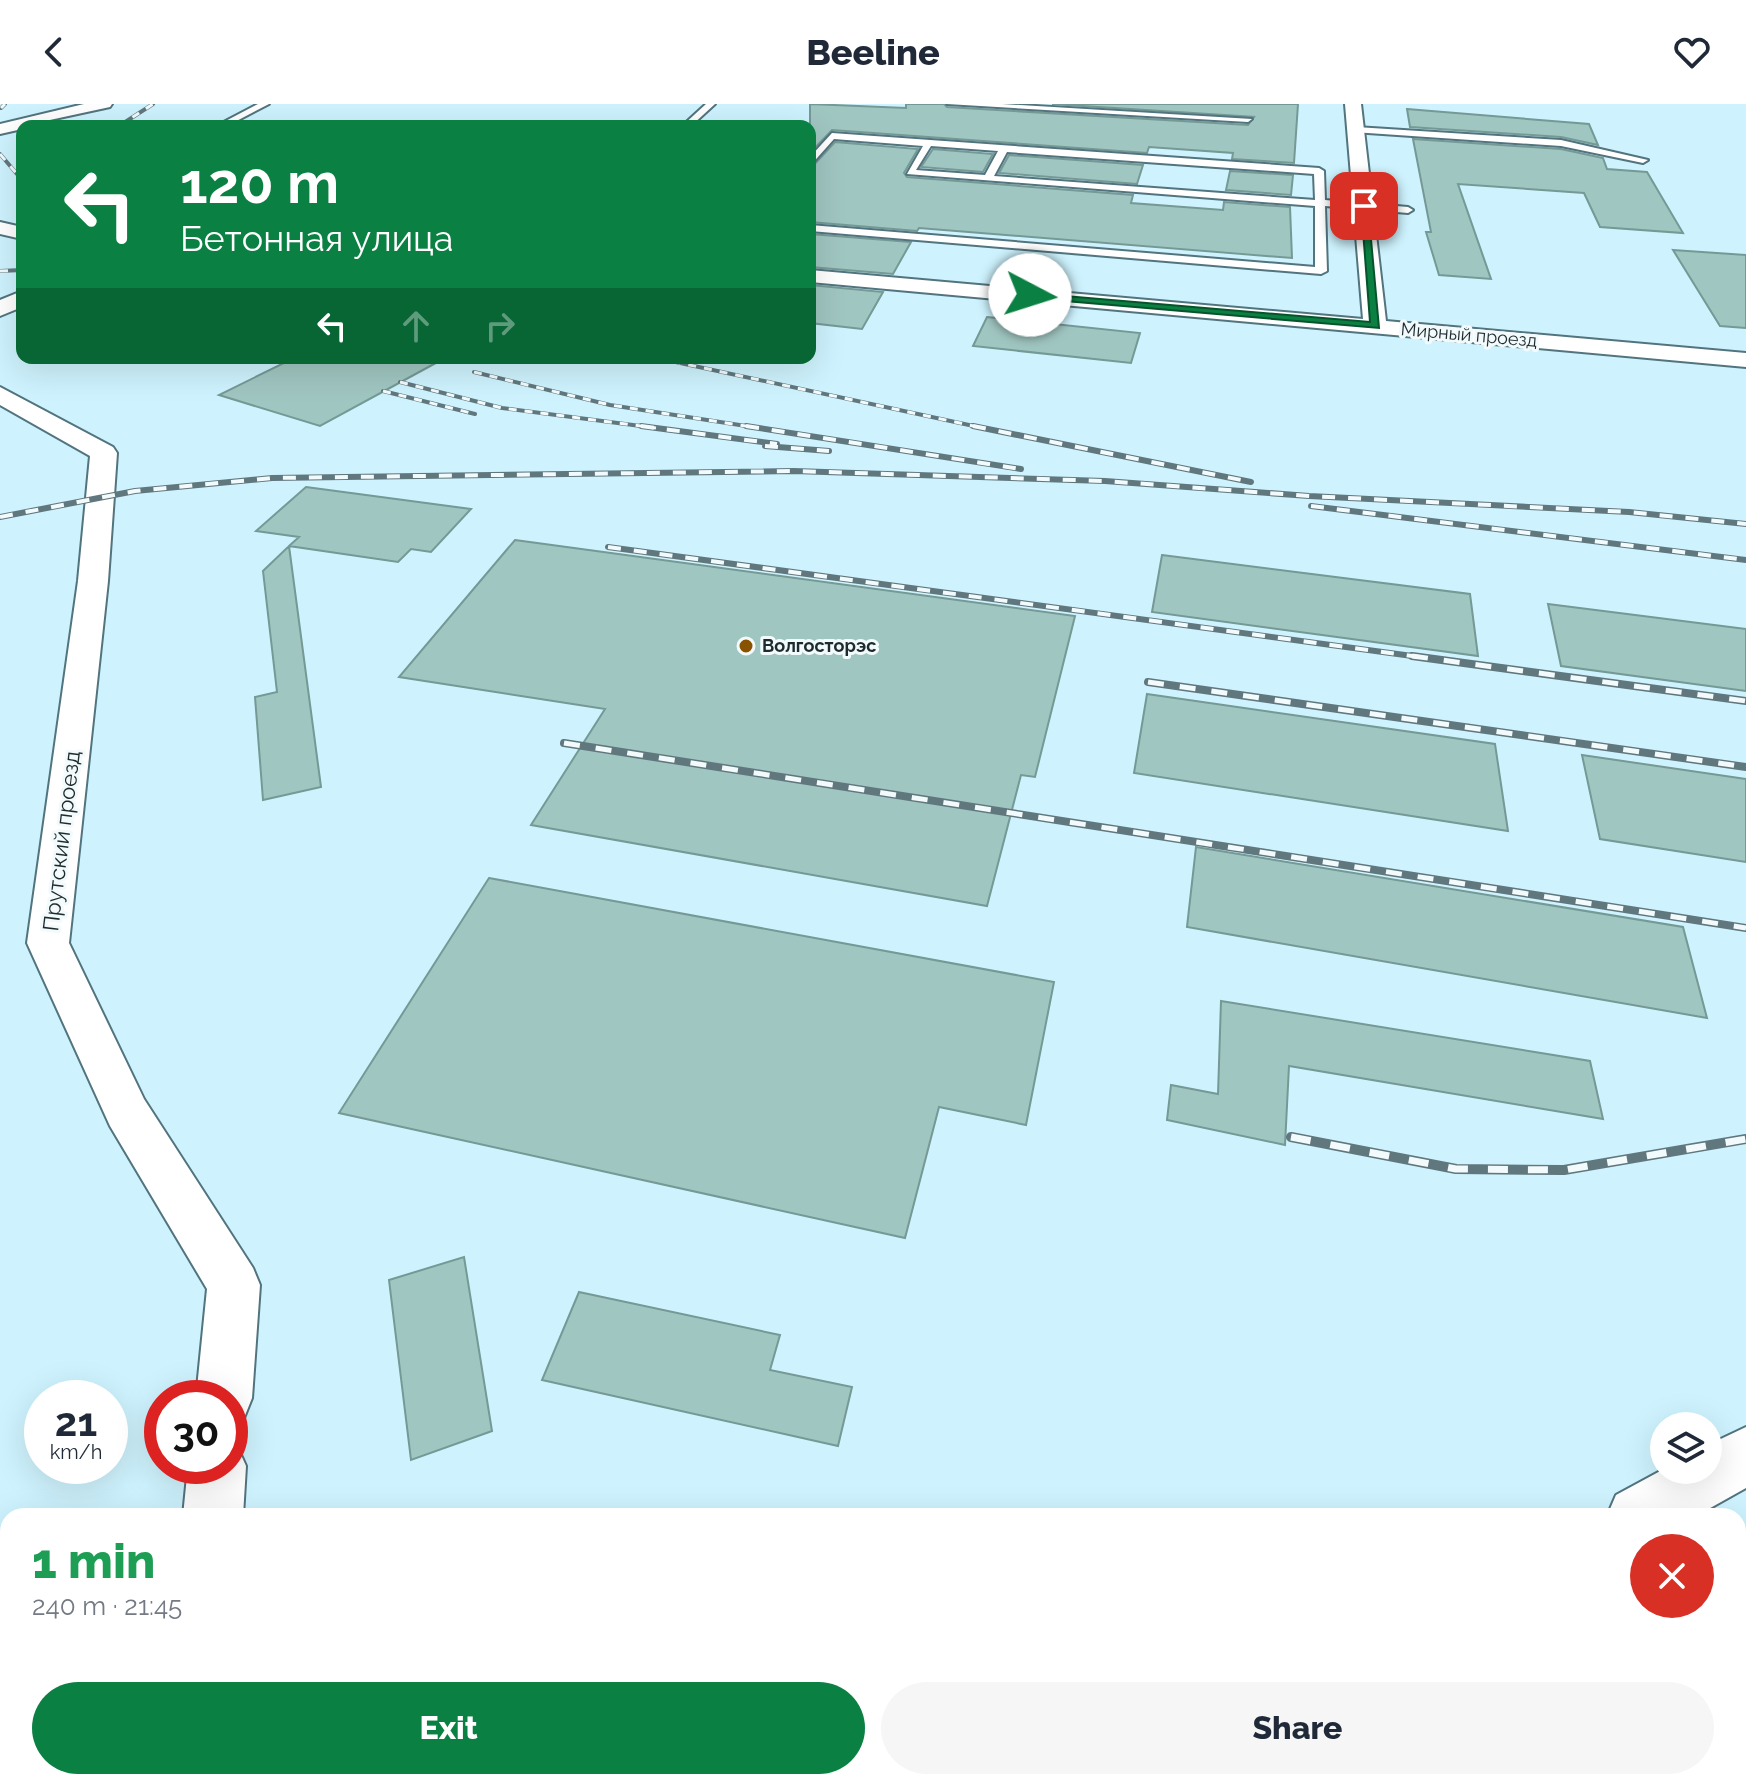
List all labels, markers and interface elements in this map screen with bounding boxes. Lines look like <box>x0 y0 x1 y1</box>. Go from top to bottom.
icon: back <box>32 30 76 74</box>
icon: heart <box>1670 30 1714 74</box>
text: Beeline <box>806 31 940 73</box>
text: 120 m <box>180 150 339 216</box>
icon: left <box>48 152 152 256</box>
pin <box>1330 172 1398 240</box>
icon: arrive <box>1342 184 1386 228</box>
text: Бетонная улица <box>180 217 453 259</box>
position arrow <box>988 253 1072 337</box>
icon: left <box>310 304 354 348</box>
icon: ahead <box>394 304 438 348</box>
icon: right <box>478 304 522 348</box>
street label: Мирный проезд <box>1400 318 1538 351</box>
place label: Волгосторэс <box>762 635 876 656</box>
marker: Волгосторэс <box>737 637 755 655</box>
street label: Прутский проезд <box>37 749 85 933</box>
speed limit sign: 30 <box>144 1380 248 1484</box>
text: 21 <box>55 1398 97 1445</box>
map controls <box>1650 1412 1722 1484</box>
button: layers <box>1650 1412 1722 1484</box>
text: km/h <box>50 1440 102 1464</box>
text: 1 min <box>32 1533 155 1589</box>
button: close <box>1630 1534 1714 1618</box>
text: 240 m · 21:45 <box>32 1591 182 1621</box>
button: Exit <box>32 1682 865 1774</box>
button: Share <box>881 1682 1714 1774</box>

